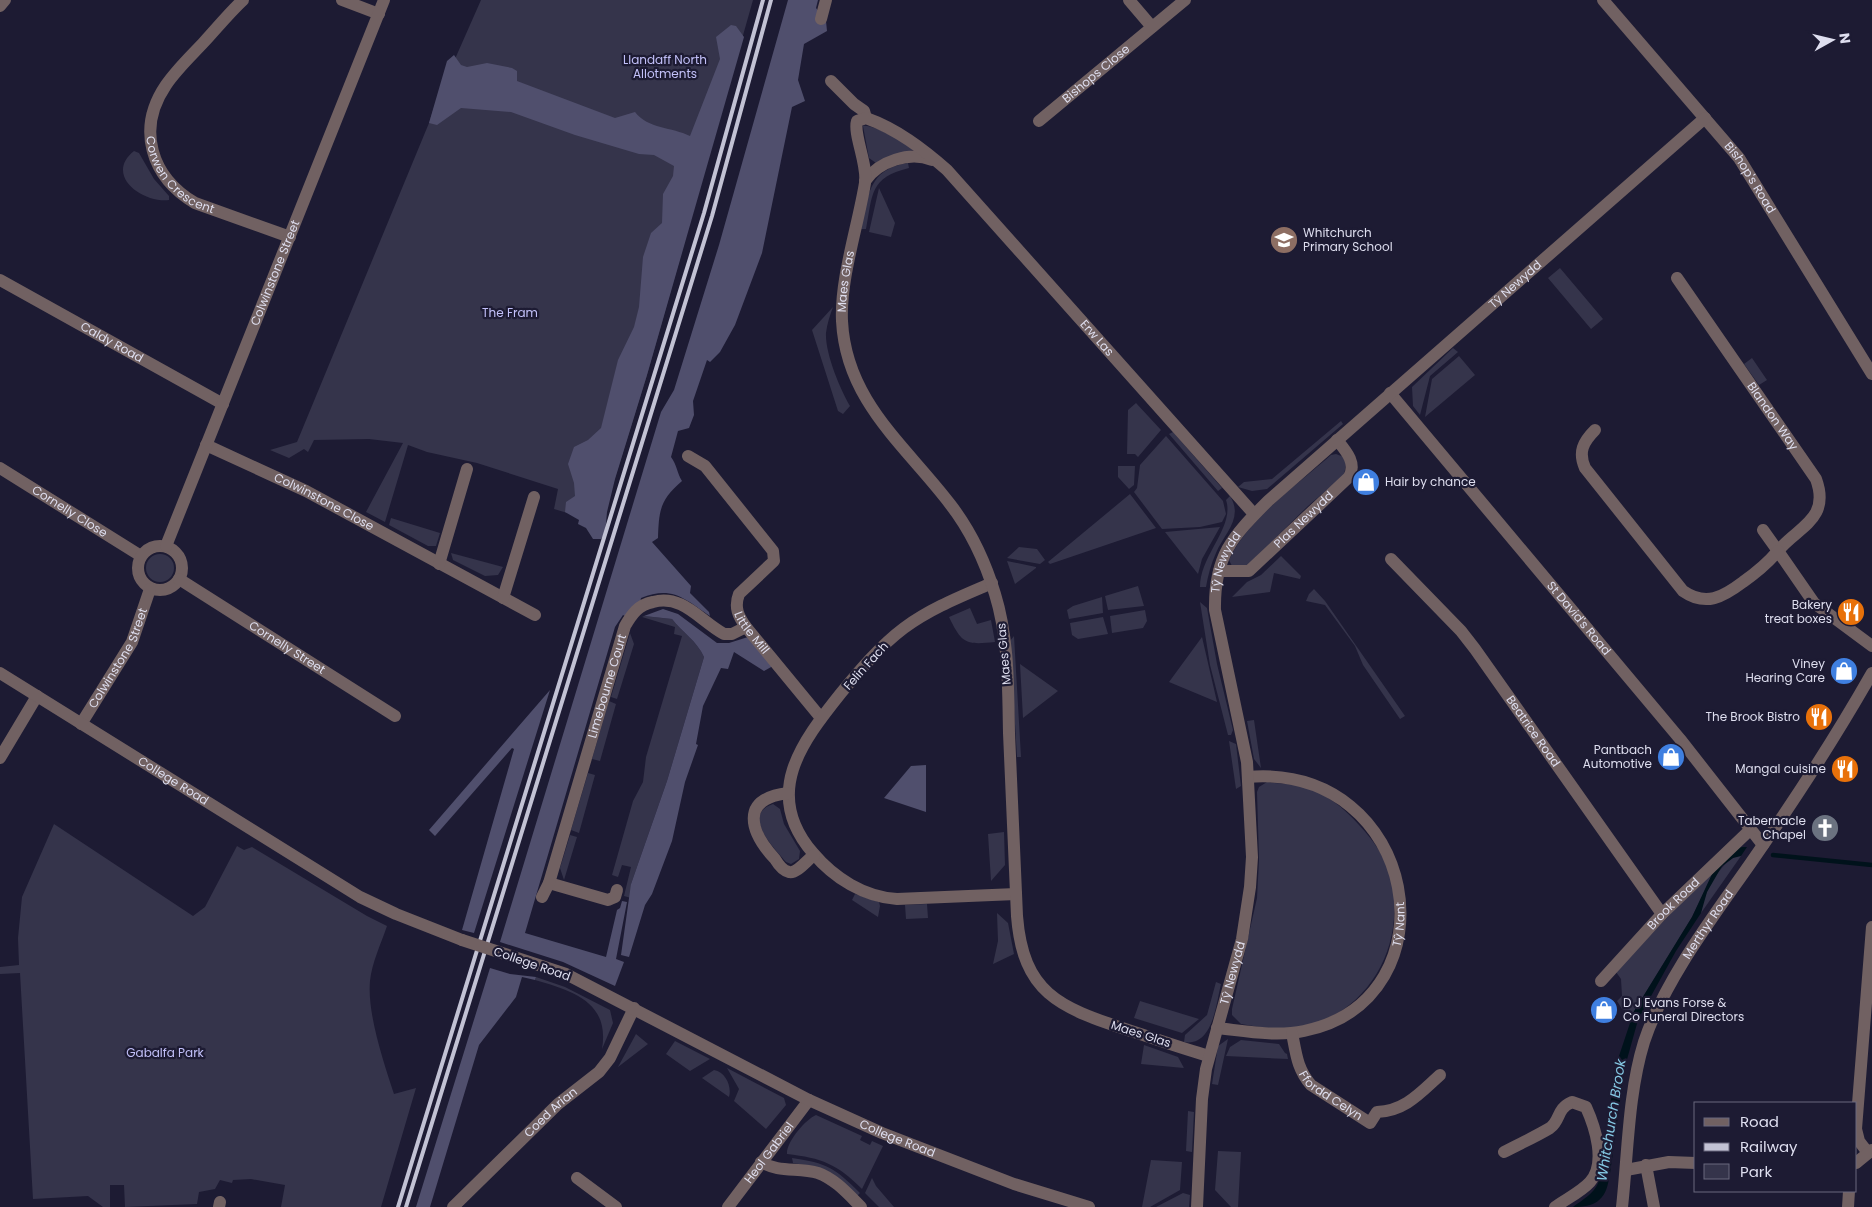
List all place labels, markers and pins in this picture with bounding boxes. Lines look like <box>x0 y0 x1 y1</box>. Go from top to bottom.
place label: Whitchurch Primary School <box>1303 224 1393 255</box>
school or university icon: Whitchurch Primary School <box>1269 225 1299 255</box>
shop icon: Hair by chance <box>1351 467 1381 497</box>
place label: Hair by chance <box>1385 473 1476 490</box>
place label: Bakery treat boxes <box>1765 596 1832 627</box>
restaurant icon: Bakery treat boxes <box>1836 597 1866 627</box>
place label: Viney Hearing Care <box>1745 655 1825 686</box>
shop icon: Viney Hearing Care <box>1829 656 1859 686</box>
restaurant icon: The Brook Bistro <box>1804 702 1834 732</box>
place label: The Brook Bistro <box>1706 708 1800 725</box>
place label: Pantbach Automotive <box>1583 741 1652 772</box>
shop icon: Pantbach Automotive <box>1656 742 1686 772</box>
restaurant icon: Mangal cuisine <box>1830 754 1860 784</box>
place label: Mangal cuisine <box>1735 760 1826 777</box>
place label: Tabernacle Chapel <box>1738 812 1806 843</box>
church icon: Tabernacle Chapel <box>1810 813 1840 843</box>
place label: D J Evans Forse & Co Funeral Directors <box>1623 994 1744 1025</box>
shop icon: D J Evans Forse & Co Funeral Directors <box>1589 995 1619 1025</box>

